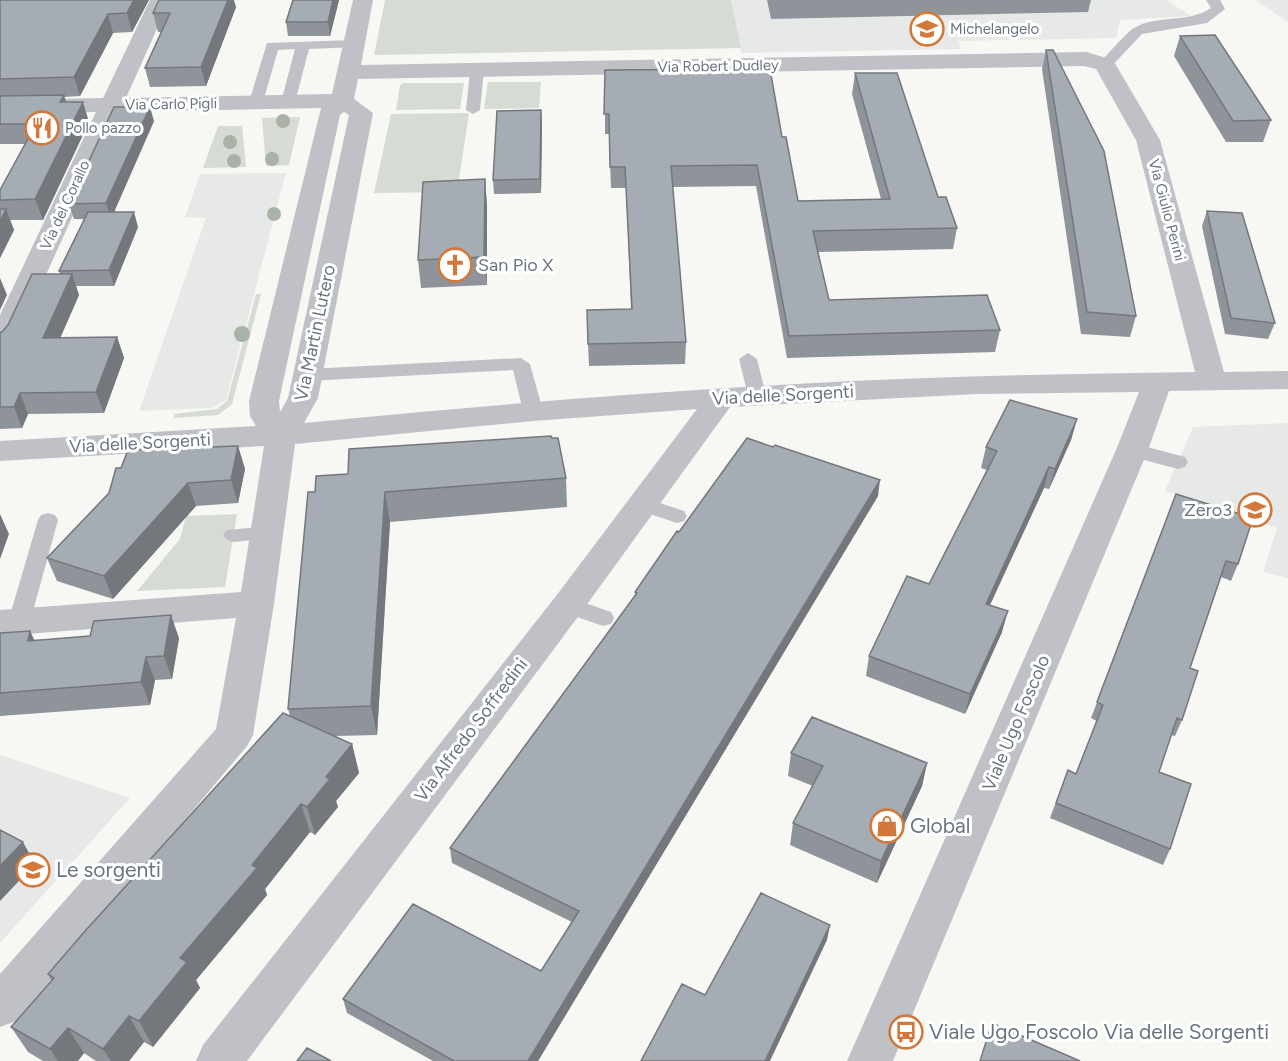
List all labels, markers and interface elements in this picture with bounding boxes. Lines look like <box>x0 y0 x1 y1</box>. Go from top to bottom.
school or university icon: Michelangelo <box>909 11 945 47</box>
place label: Michelangelo <box>950 20 1039 38</box>
street label: Via Robert Dudley <box>657 56 779 76</box>
street label: Via Carlo Pigli <box>125 94 217 114</box>
restaurant icon: Pollo pazzo <box>24 110 60 146</box>
place label: Pollo pazzo <box>65 119 141 137</box>
street label: Via del Corallo <box>36 157 94 253</box>
street label: Via Giulio Perini <box>1145 157 1189 263</box>
church icon: San Pio X <box>437 247 473 283</box>
place label: San Pio X <box>478 254 553 276</box>
street label: Via Martin Lutero <box>290 263 340 403</box>
street label: Via delle Sorgenti <box>712 380 854 410</box>
street label: Via delle Sorgenti <box>69 428 211 458</box>
school or university icon: Zero3 <box>1237 492 1273 528</box>
place label: Zero3 <box>1184 499 1232 521</box>
street label: Viale Ugo Foscolo <box>977 652 1055 794</box>
street label: Via Alfredo Soffredini <box>410 654 532 806</box>
shop icon: Global <box>869 808 905 844</box>
place label: Global <box>910 813 970 838</box>
school or university icon: Le sorgenti <box>15 852 51 888</box>
place label: Le sorgenti <box>56 857 161 882</box>
bus stop icon: Viale Ugo Foscolo Via delle Sorgenti <box>888 1014 924 1050</box>
place label: Viale Ugo Foscolo Via delle Sorgenti <box>929 1019 1269 1044</box>

